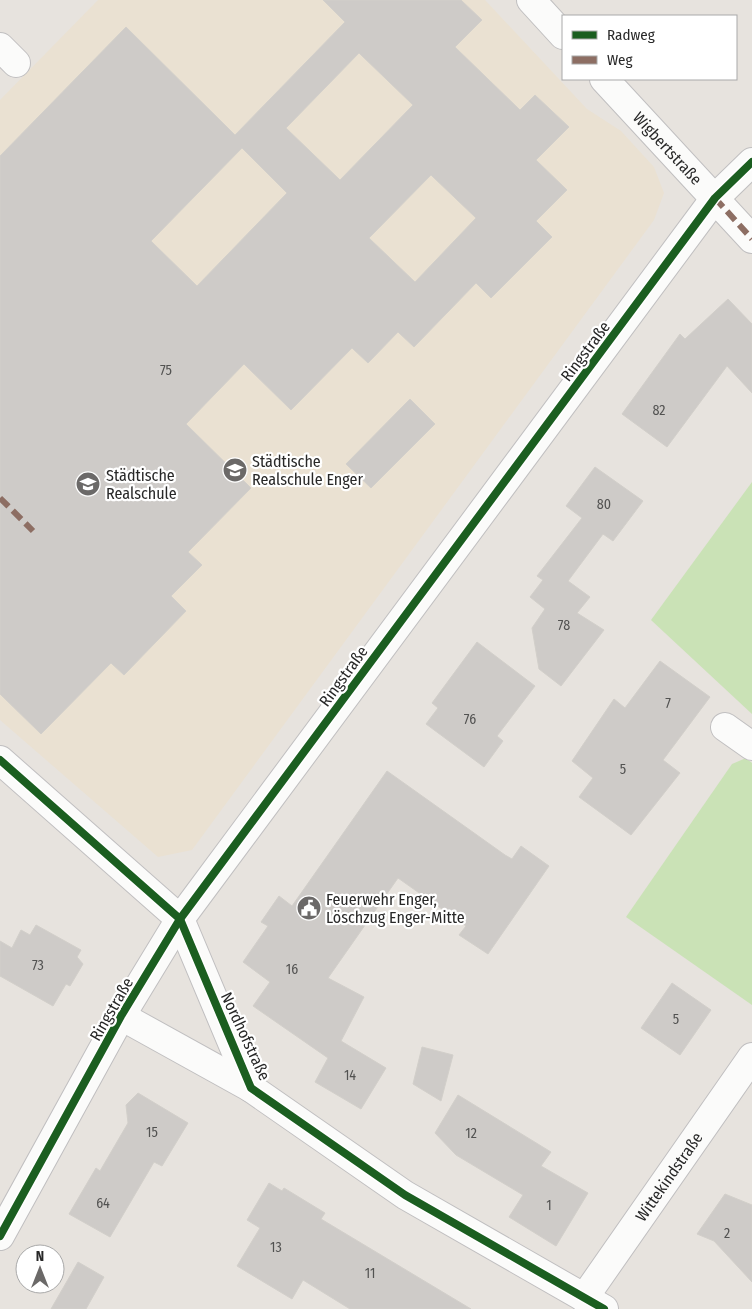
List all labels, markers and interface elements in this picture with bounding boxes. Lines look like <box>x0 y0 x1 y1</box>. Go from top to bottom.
legend <box>562 15 737 80</box>
text: Radweg <box>607 26 655 44</box>
text: Weg <box>607 51 633 69</box>
street label: Wigbertstraße <box>629 108 706 189</box>
street label: Ringstraße <box>557 318 614 385</box>
house number: 75 <box>160 362 172 379</box>
house number: 82 <box>652 402 666 419</box>
place label: Städtische Realschule Enger <box>252 452 363 489</box>
school or university icon: Städtische Realschule Enger <box>222 457 248 483</box>
place label: Städtische Realschule <box>106 466 177 503</box>
school or university icon: Städtische Realschule <box>75 471 101 497</box>
house number: 80 <box>597 496 611 513</box>
house number: 78 <box>558 617 570 634</box>
street label: Ringstraße <box>315 642 372 710</box>
house number: 7 <box>665 695 671 712</box>
house number: 76 <box>464 711 476 728</box>
house number: 5 <box>620 761 626 778</box>
place label: Feuerwehr Enger, Löschzug Enger-Mitte <box>326 890 465 927</box>
public building icon: Feuerwehr Enger, Löschzug Enger-Mitte <box>296 895 322 921</box>
house number: 73 <box>32 957 44 974</box>
house number: 16 <box>286 961 298 978</box>
street label: Ringstraße <box>86 974 137 1044</box>
street label: Nordhofstraße <box>217 989 274 1083</box>
house number: 5 <box>673 1011 679 1028</box>
house number: 14 <box>344 1067 356 1084</box>
house number: 15 <box>146 1124 158 1141</box>
house number: 12 <box>465 1125 477 1142</box>
street label: Wittekindstraße <box>631 1129 707 1225</box>
house number: 64 <box>96 1195 110 1212</box>
house number: 1 <box>546 1197 552 1214</box>
house number: 2 <box>724 1225 730 1242</box>
house number: 13 <box>270 1239 282 1256</box>
north arrow <box>15 1244 65 1294</box>
text: N <box>36 1248 44 1265</box>
house number: 11 <box>365 1265 375 1282</box>

